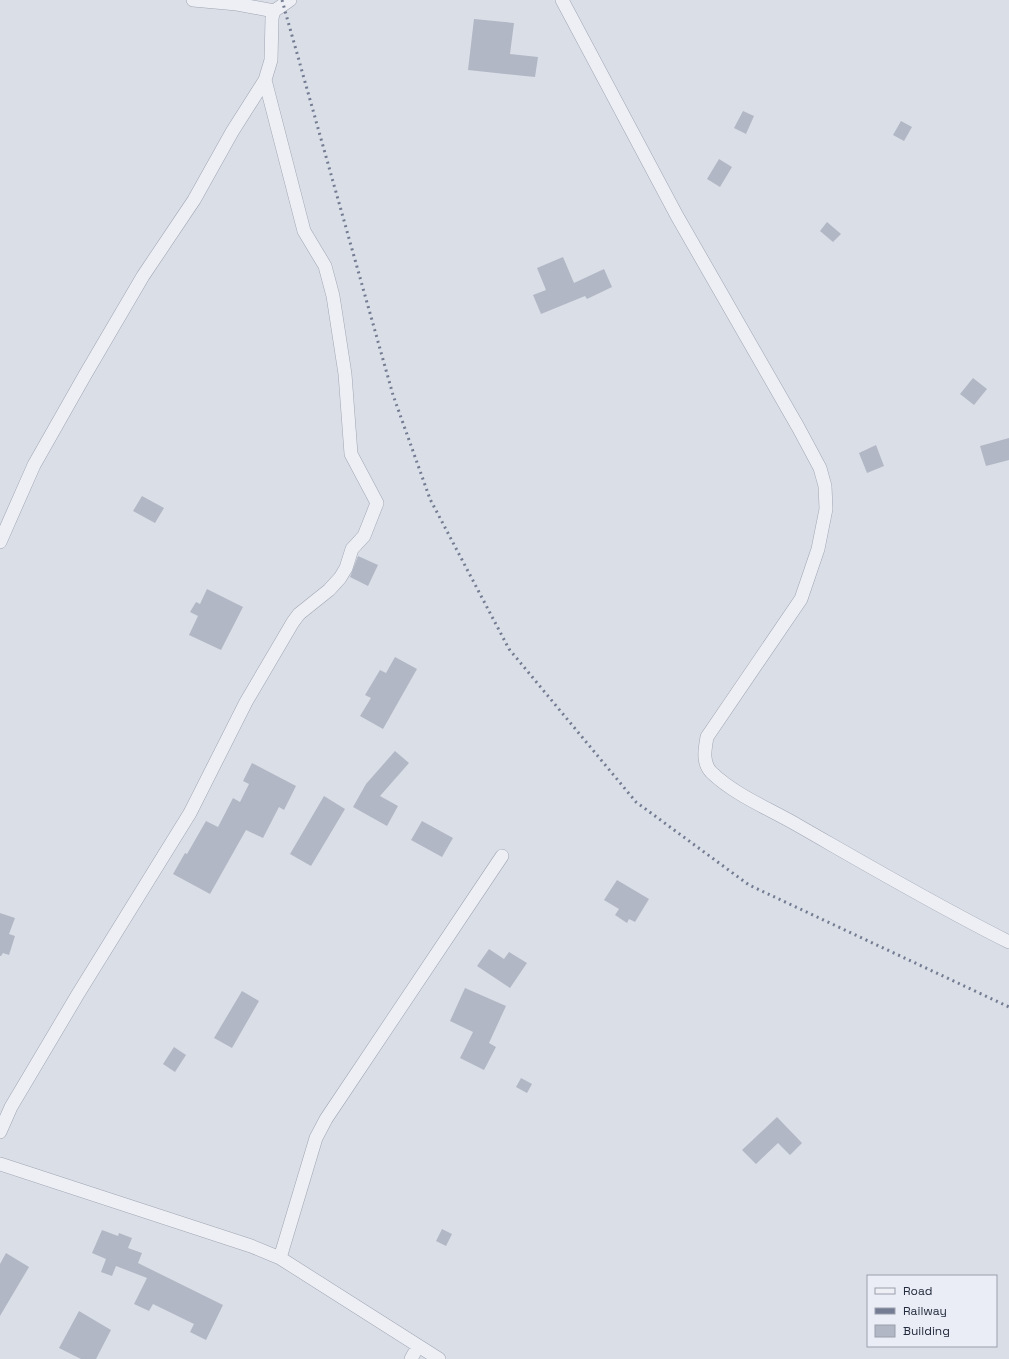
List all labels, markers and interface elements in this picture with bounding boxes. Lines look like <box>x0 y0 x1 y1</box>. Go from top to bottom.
legend <box>867 1275 997 1347</box>
text: Road <box>903 1283 932 1299</box>
text: Railway <box>903 1303 947 1319</box>
text: Building <box>903 1323 950 1339</box>

